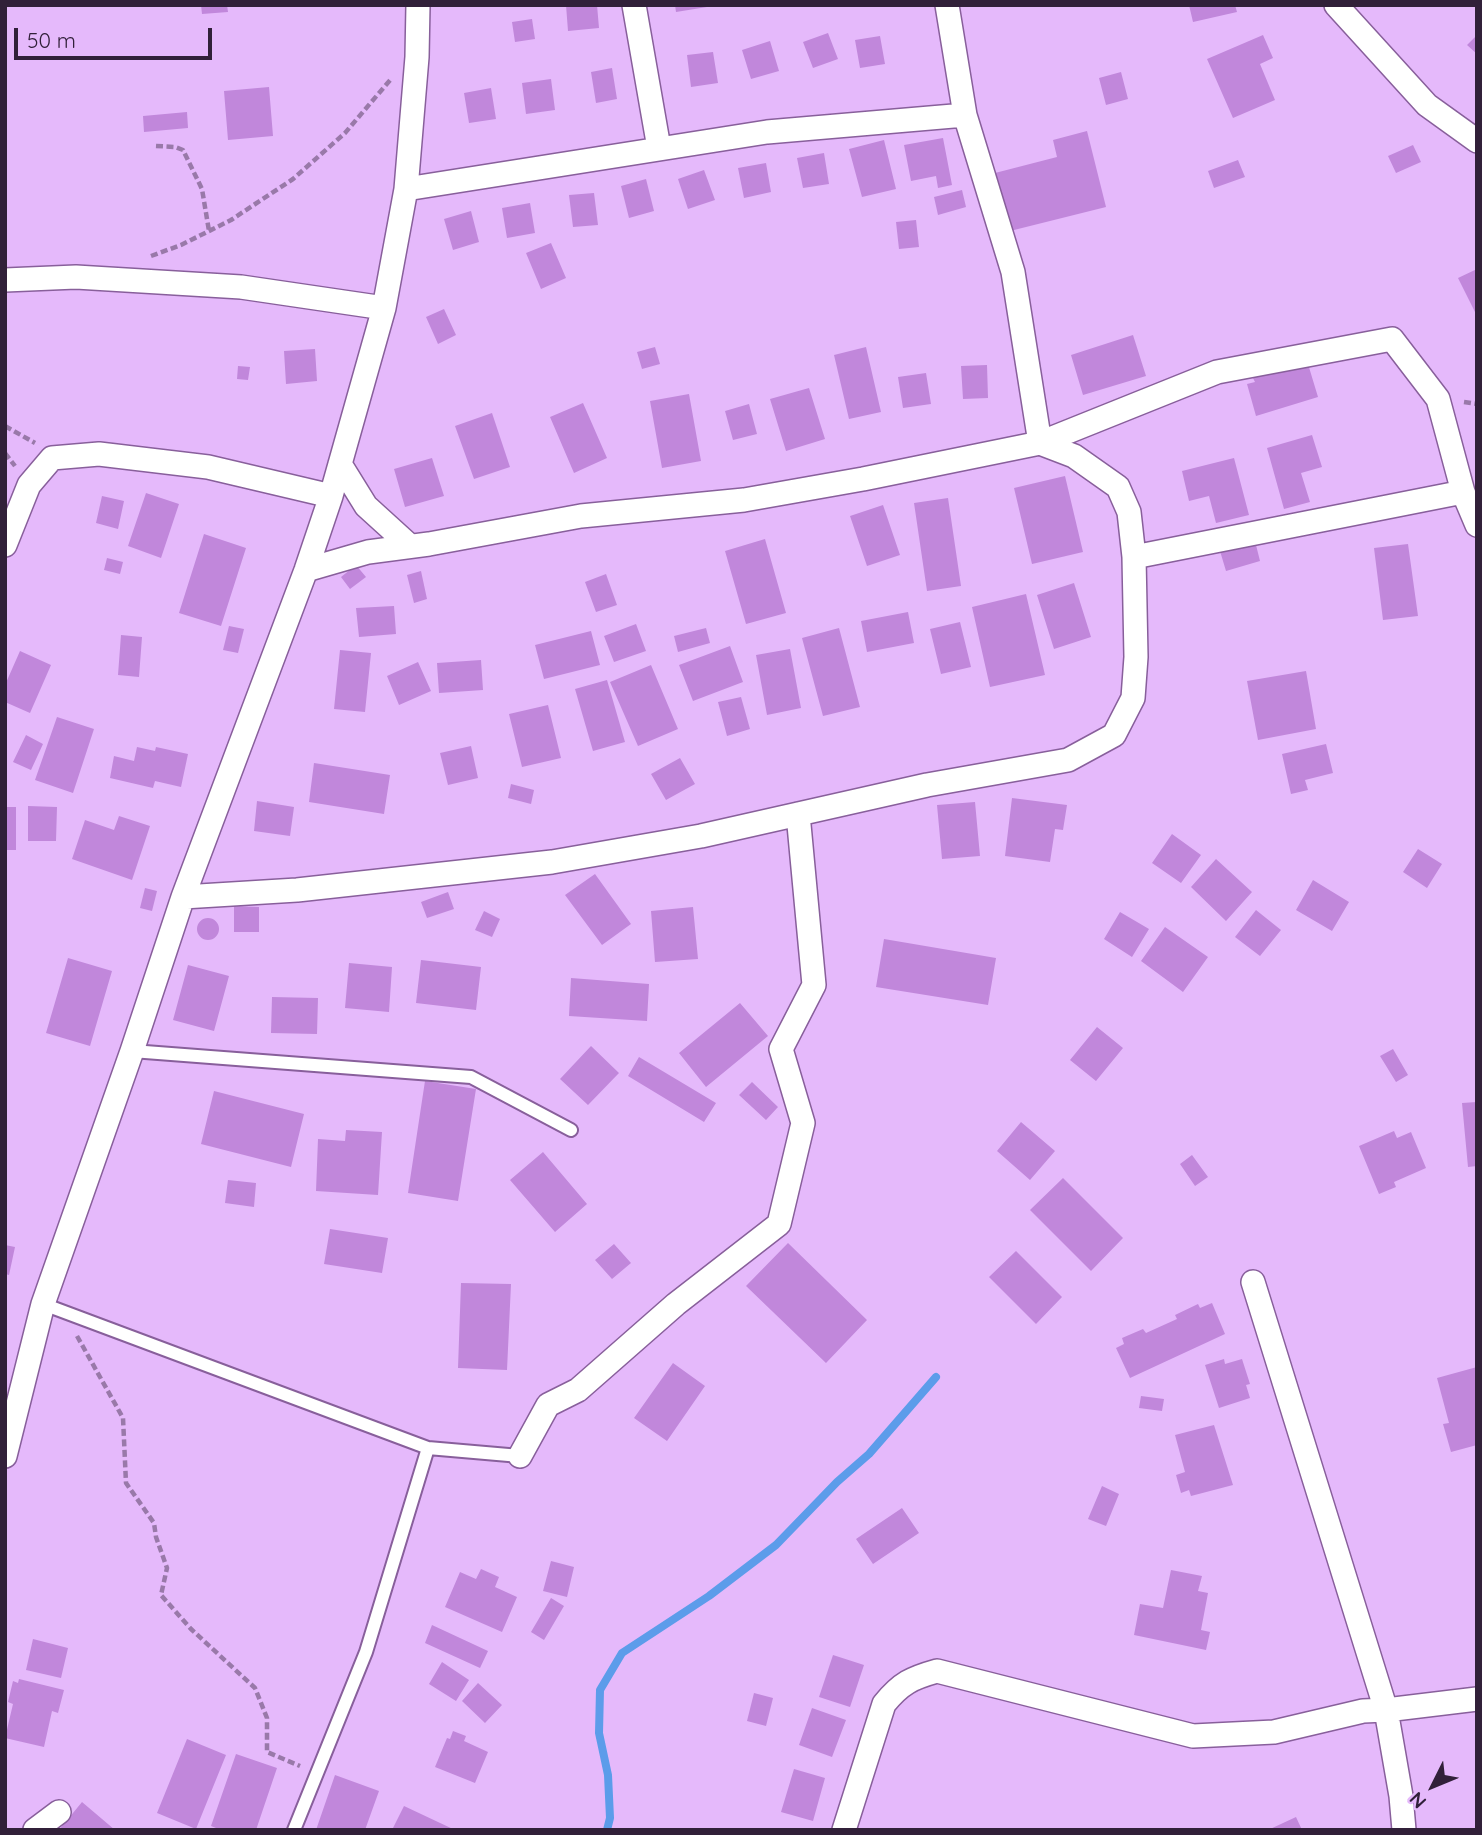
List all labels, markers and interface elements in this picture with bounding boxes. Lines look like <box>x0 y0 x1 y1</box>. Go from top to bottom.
scale bar <box>18 14 215 58</box>
text: 50 m <box>27 27 76 53</box>
north arrow <box>1398 1751 1468 1821</box>
text: N <box>1404 1787 1431 1814</box>

